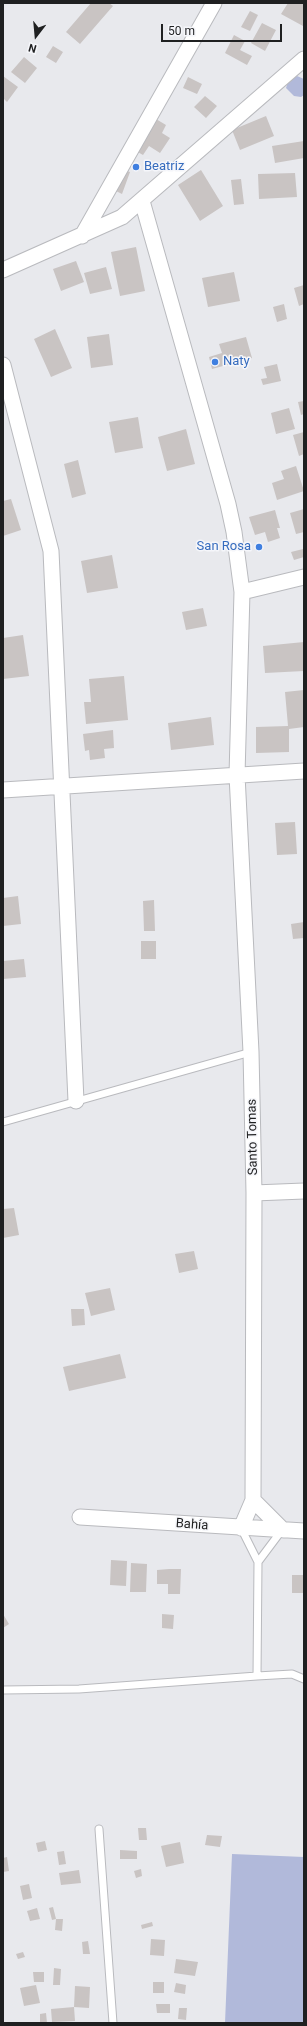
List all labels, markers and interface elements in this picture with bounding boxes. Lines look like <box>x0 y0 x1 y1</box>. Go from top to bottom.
north arrow <box>16 16 56 56</box>
scale bar <box>163 16 284 42</box>
text: 50 m <box>168 24 195 38</box>
text: N <box>27 41 38 55</box>
place label: Beatriz <box>144 159 184 175</box>
marker: Beatriz <box>131 162 141 172</box>
place label: Naty <box>223 354 250 370</box>
marker: Naty <box>210 357 220 367</box>
place label: San Rosa <box>197 539 251 555</box>
marker: San Rosa <box>254 542 264 552</box>
street label: Santo Tomas <box>245 1099 261 1175</box>
street label: Bahía <box>175 1516 209 1534</box>

